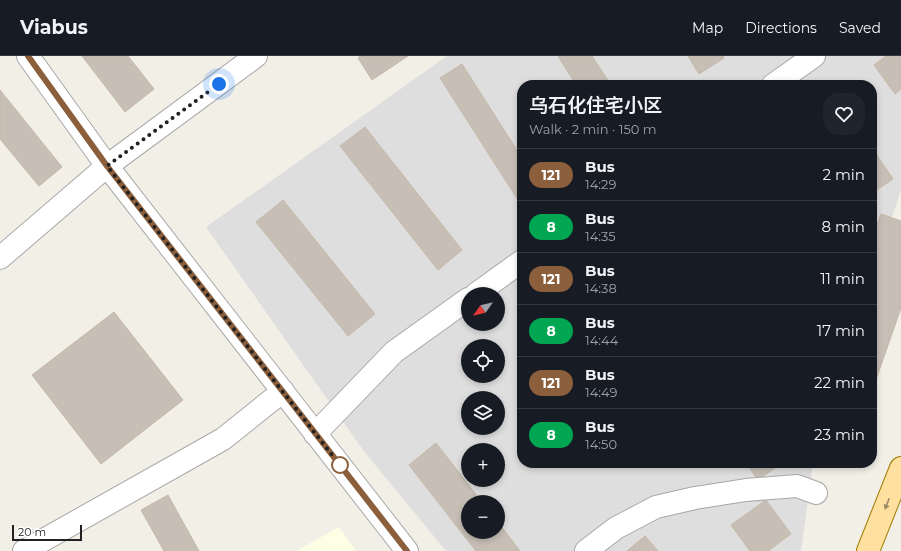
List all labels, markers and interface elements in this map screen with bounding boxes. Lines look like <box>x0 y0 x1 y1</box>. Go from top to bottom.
text: Viabus <box>20 16 88 39</box>
text: Map <box>692 19 723 37</box>
text: Directions <box>745 19 817 37</box>
text: Saved <box>839 19 881 37</box>
your location <box>209 74 229 94</box>
button: heart <box>823 93 865 135</box>
text: 乌石化住宅小区 <box>529 94 662 117</box>
text: Walk · 2 min · 150 m <box>529 121 657 137</box>
text: Bus <box>585 157 615 176</box>
text: 2 min <box>822 165 865 184</box>
text: 121 <box>541 166 561 184</box>
text: 14:29 <box>585 176 616 192</box>
text: Bus <box>585 209 615 228</box>
text: 8 min <box>821 217 865 236</box>
text: 8 <box>546 218 556 236</box>
text: 14:35 <box>585 228 616 244</box>
text: Bus <box>585 261 615 280</box>
text: 11 min <box>820 269 865 288</box>
text: 121 <box>541 270 561 288</box>
text: 14:38 <box>585 280 617 296</box>
north arrow <box>461 287 505 331</box>
map controls <box>461 287 505 539</box>
text: Bus <box>585 313 615 332</box>
text: 17 min <box>817 321 865 340</box>
text: 8 <box>546 322 556 340</box>
text: 14:44 <box>585 332 618 348</box>
button: locate <box>461 339 505 383</box>
text: Bus <box>585 365 615 384</box>
text: 22 min <box>814 373 865 392</box>
text: 121 <box>541 374 561 392</box>
text: 14:49 <box>585 384 618 400</box>
button: layers <box>461 391 505 435</box>
text: Bus <box>585 417 615 436</box>
text: 23 min <box>814 425 865 444</box>
text: 8 <box>546 426 556 444</box>
text: 14:50 <box>585 436 617 452</box>
button: + <box>461 443 505 487</box>
unlabelled marker <box>331 456 349 474</box>
button: − <box>461 495 505 539</box>
one-way arrow <box>883 499 889 511</box>
scale bar <box>12 523 82 542</box>
text: 20 m <box>18 525 46 539</box>

